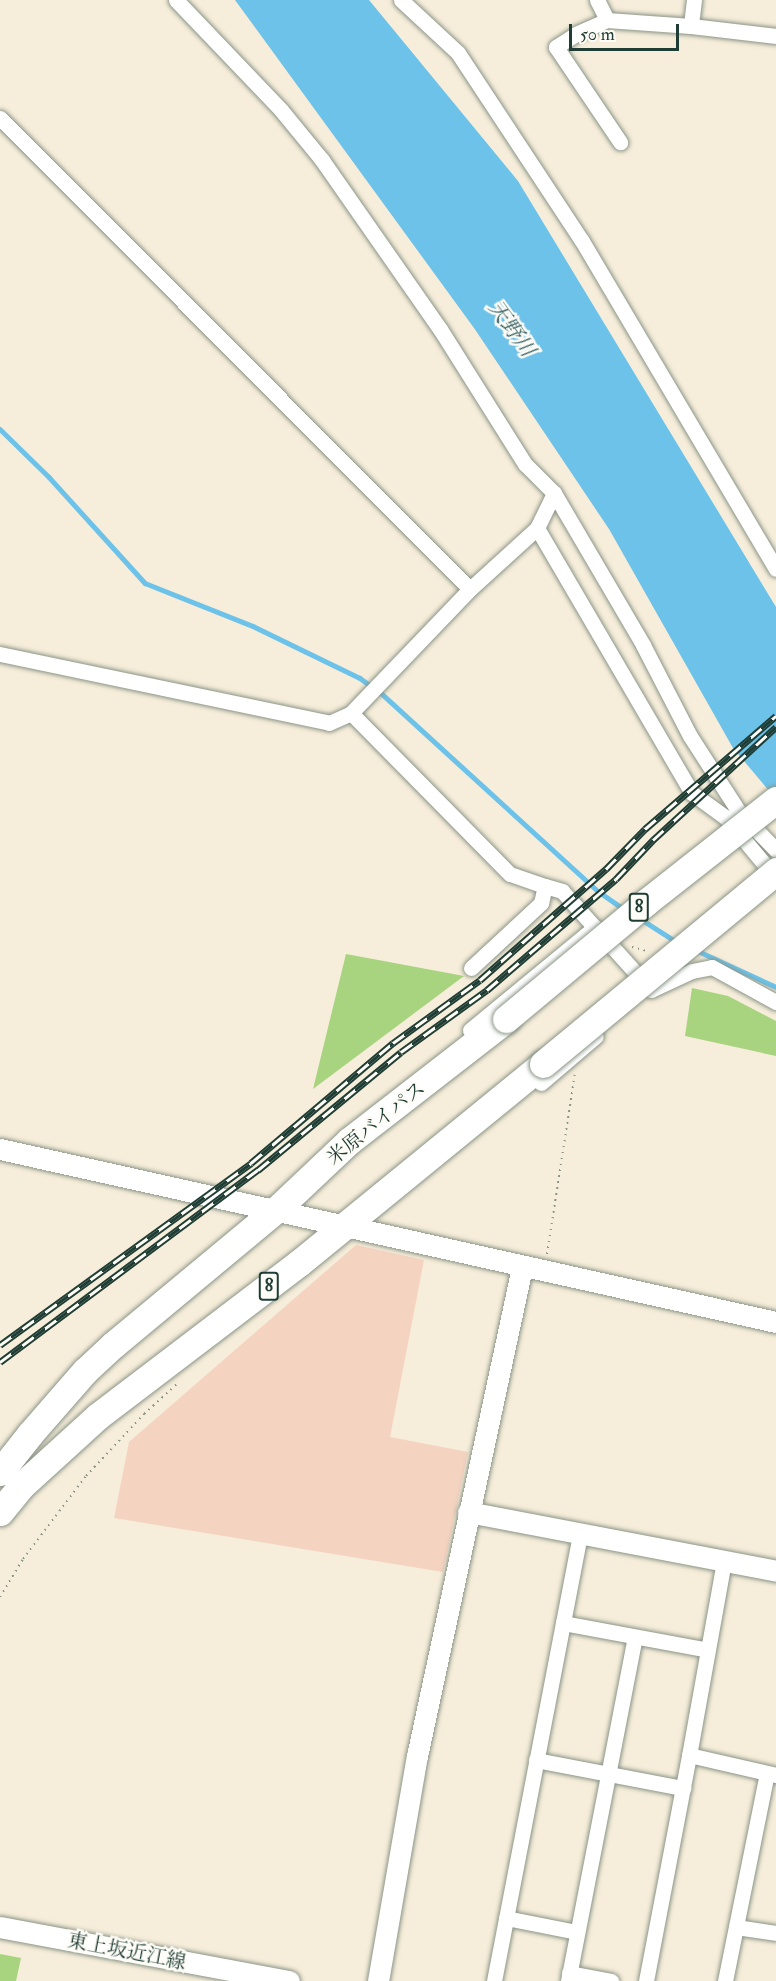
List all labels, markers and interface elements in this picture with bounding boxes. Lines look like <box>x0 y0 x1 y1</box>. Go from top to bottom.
scale bar <box>572 12 682 50</box>
text: 50 m <box>580 23 615 46</box>
water label: 天野川 <box>482 296 540 362</box>
road number: 8 <box>628 892 650 922</box>
street label: 米原バイパス <box>322 1076 430 1170</box>
road number: 8 <box>258 1271 280 1301</box>
street label: 東上坂近江線 <box>66 1928 188 1974</box>

